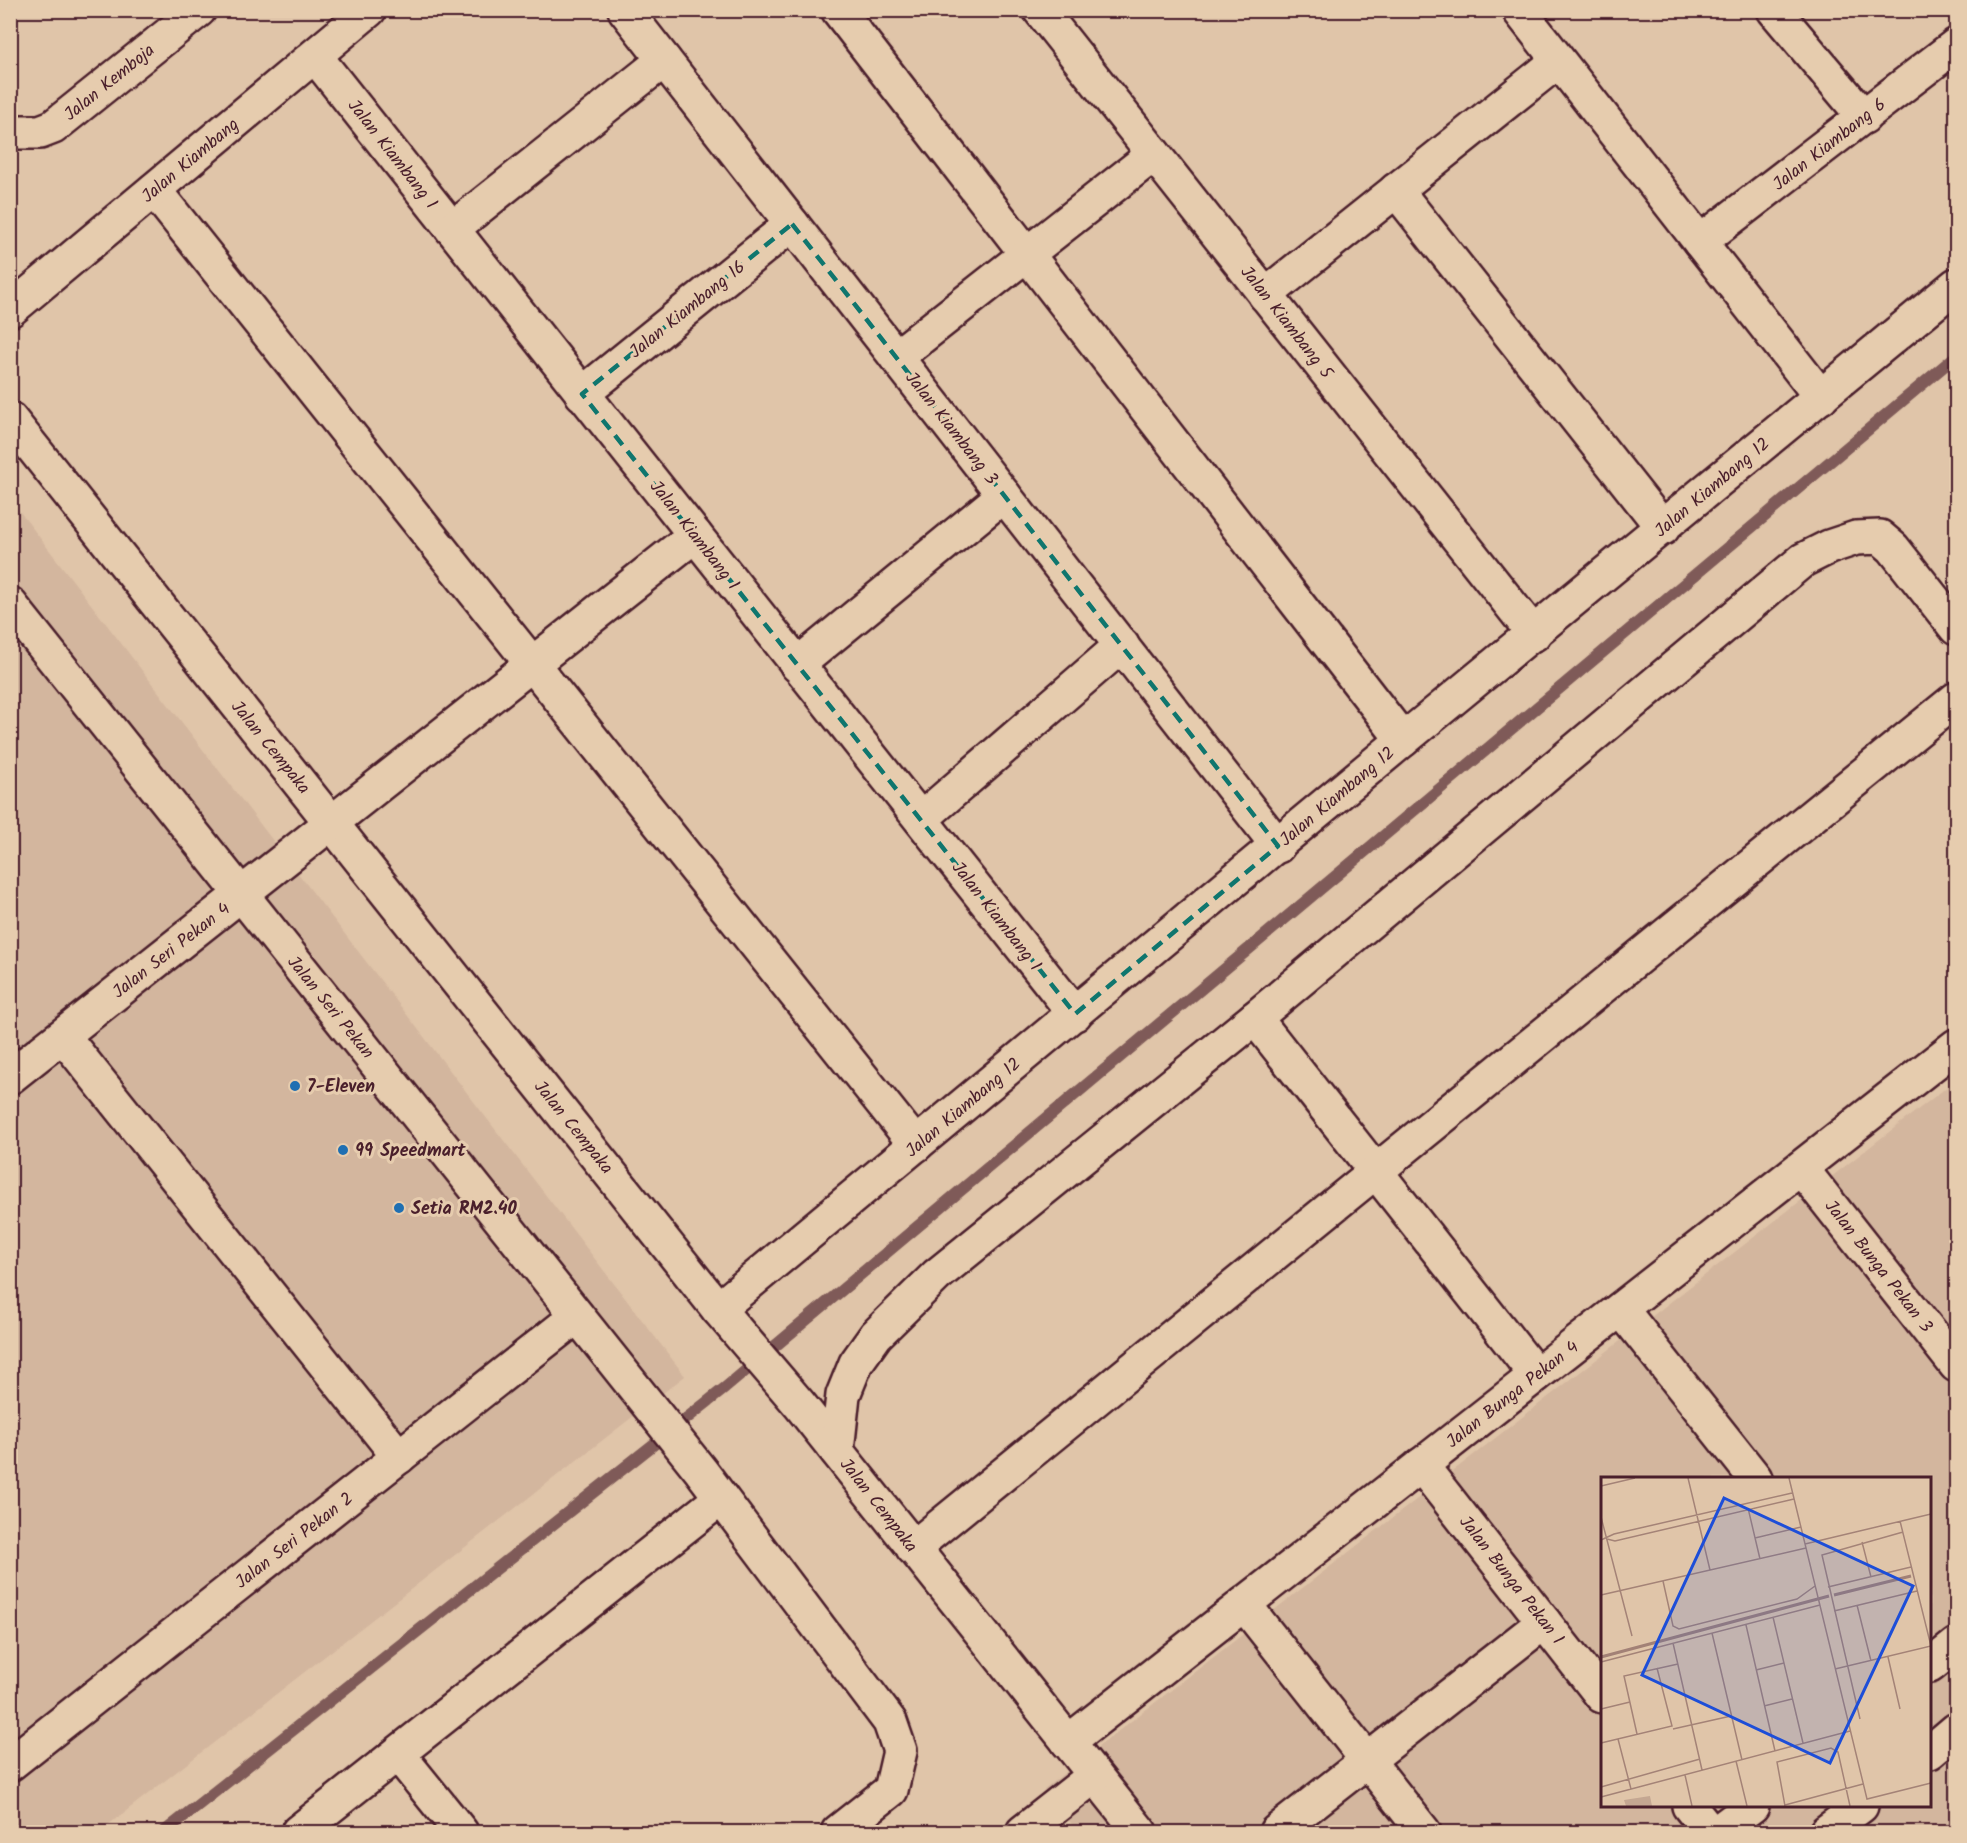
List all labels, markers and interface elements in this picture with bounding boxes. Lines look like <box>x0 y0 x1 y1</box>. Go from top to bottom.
street label: Jalan Kemboja <box>58 37 162 129</box>
street label: Jalan Kiambang 6 <box>1767 91 1893 199</box>
street label: Jalan Kiambang 1 <box>339 94 444 216</box>
street label: Jalan Kiambang <box>136 111 246 211</box>
street label: Jalan Kiambang 16 <box>623 254 753 366</box>
street label: Jalan Kiambang 5 <box>1232 260 1340 387</box>
street label: Jalan Kiambang 3 <box>897 366 1005 492</box>
street label: Jalan Kiambang 12 <box>1649 431 1777 545</box>
street label: Jalan Kiambang 1 <box>641 475 746 597</box>
street label: Jalan Cempaka <box>223 695 317 801</box>
street label: Jalan Kiambang 12 <box>1274 740 1402 854</box>
street label: Jalan Kiambang 1 <box>943 856 1048 978</box>
street label: Jalan Seri Pekan 4 <box>107 896 237 1007</box>
street label: Jalan Seri Pekan <box>279 950 381 1066</box>
street label: Jalan Kiambang 12 <box>900 1051 1028 1165</box>
place label: 7-Eleven <box>307 1073 375 1102</box>
street label: Jalan Cempaka <box>526 1075 620 1181</box>
marker: 7-Eleven <box>288 1079 302 1093</box>
place label: 99 Speedmart <box>355 1137 466 1166</box>
marker: 99 Speedmart <box>336 1143 350 1157</box>
street label: Jalan Bunga Pekan 3 <box>1816 1194 1939 1340</box>
place label: Setia RM2.40 <box>411 1195 518 1224</box>
marker: Setia RM2.40 <box>392 1201 406 1215</box>
street label: Jalan Bunga Pekan 4 <box>1440 1334 1586 1456</box>
street label: Jalan Cempaka <box>831 1452 924 1560</box>
inset map <box>1601 1477 1931 1807</box>
street label: Jalan Seri Pekan 2 <box>229 1486 360 1597</box>
street label: Jalan Bunga Pekan 1 <box>1451 1510 1571 1652</box>

